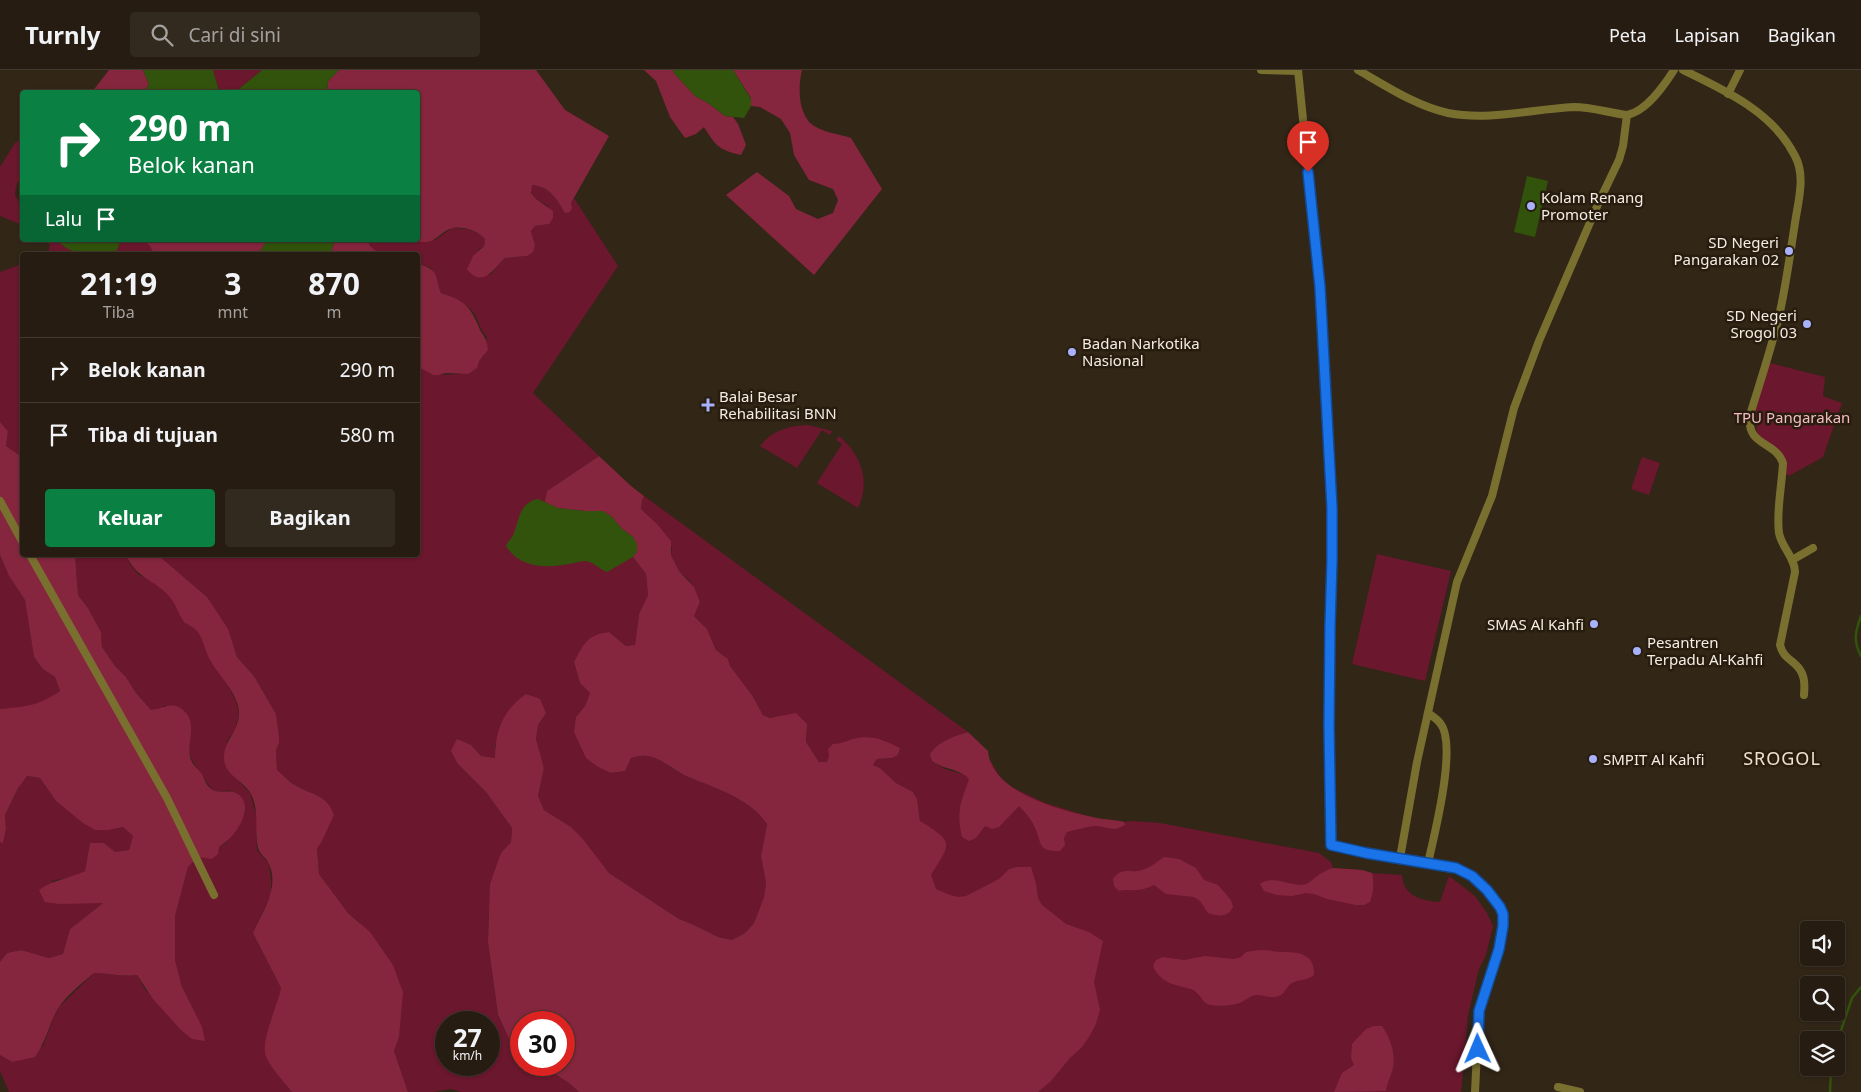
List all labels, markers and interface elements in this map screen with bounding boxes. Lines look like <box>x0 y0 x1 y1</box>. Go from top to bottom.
search box <box>130 12 480 57</box>
text: Turnly <box>25 18 100 51</box>
icon: search <box>148 21 176 49</box>
text: Cari di sini <box>188 22 281 48</box>
text: Peta <box>1609 23 1647 47</box>
text: Lapisan <box>1675 23 1740 47</box>
text: Bagikan <box>1768 23 1836 47</box>
text: 290 m <box>128 104 231 151</box>
icon: right <box>45 110 110 175</box>
pin <box>1287 121 1329 172</box>
icon: arrive <box>1294 128 1322 156</box>
text: Belok kanan <box>128 149 255 179</box>
place label: Kolam Renang Promoter <box>1541 187 1644 224</box>
marker: Kolam Renang Promoter <box>1525 200 1537 212</box>
icon: arrive <box>92 205 120 233</box>
text: Lalu <box>45 206 82 232</box>
place label: SD Negeri Pangarakan 02 <box>1674 232 1779 269</box>
marker: SD Negeri Pangarakan 02 <box>1783 245 1795 257</box>
text: 21:19 <box>80 263 157 304</box>
text: 3 <box>224 263 241 304</box>
text: 870 <box>308 263 360 304</box>
text: Tiba <box>103 301 135 323</box>
text: mnt <box>217 301 248 323</box>
text: m <box>327 301 342 323</box>
place label: SD Negeri Srogol 03 <box>1726 305 1797 342</box>
marker: SD Negeri Srogol 03 <box>1801 318 1813 330</box>
place label: Badan Narkotika Nasional <box>1082 333 1200 370</box>
marker: Badan Narkotika Nasional <box>1066 346 1078 358</box>
icon: right <box>45 356 73 384</box>
text: Belok kanan <box>88 357 205 383</box>
text: 290 m <box>340 357 395 383</box>
place label: Balai Besar Rehabilitasi BNN <box>719 386 837 423</box>
marker: Balai Besar Rehabilitasi BNN <box>701 398 715 412</box>
park label: TPU Pangarakan <box>1734 407 1850 427</box>
icon: arrive <box>45 421 73 449</box>
text: Tiba di tujuan <box>88 422 218 448</box>
text: 580 m <box>340 422 395 448</box>
button: Keluar <box>45 489 215 547</box>
button: Bagikan <box>225 489 395 547</box>
place label: SMAS Al Kahfi <box>1487 614 1584 634</box>
marker: SMAS Al Kahfi <box>1588 618 1600 630</box>
place label: Pesantren Terpadu Al-Kahfi <box>1647 632 1763 669</box>
marker: Pesantren Terpadu Al-Kahfi <box>1631 645 1643 657</box>
district label: SROGOL <box>1743 746 1821 770</box>
place label: SMPIT Al Kahfi <box>1603 749 1705 769</box>
marker: SMPIT Al Kahfi <box>1587 753 1599 765</box>
map controls <box>1800 921 1845 1076</box>
button: sound <box>1800 921 1845 966</box>
button: search <box>1800 976 1845 1021</box>
speed limit sign: 30 <box>510 1011 575 1076</box>
text: 27 <box>453 1020 482 1054</box>
position arrow <box>1451 1022 1503 1074</box>
button: layers <box>1800 1031 1845 1076</box>
text: km/h <box>453 1047 482 1064</box>

